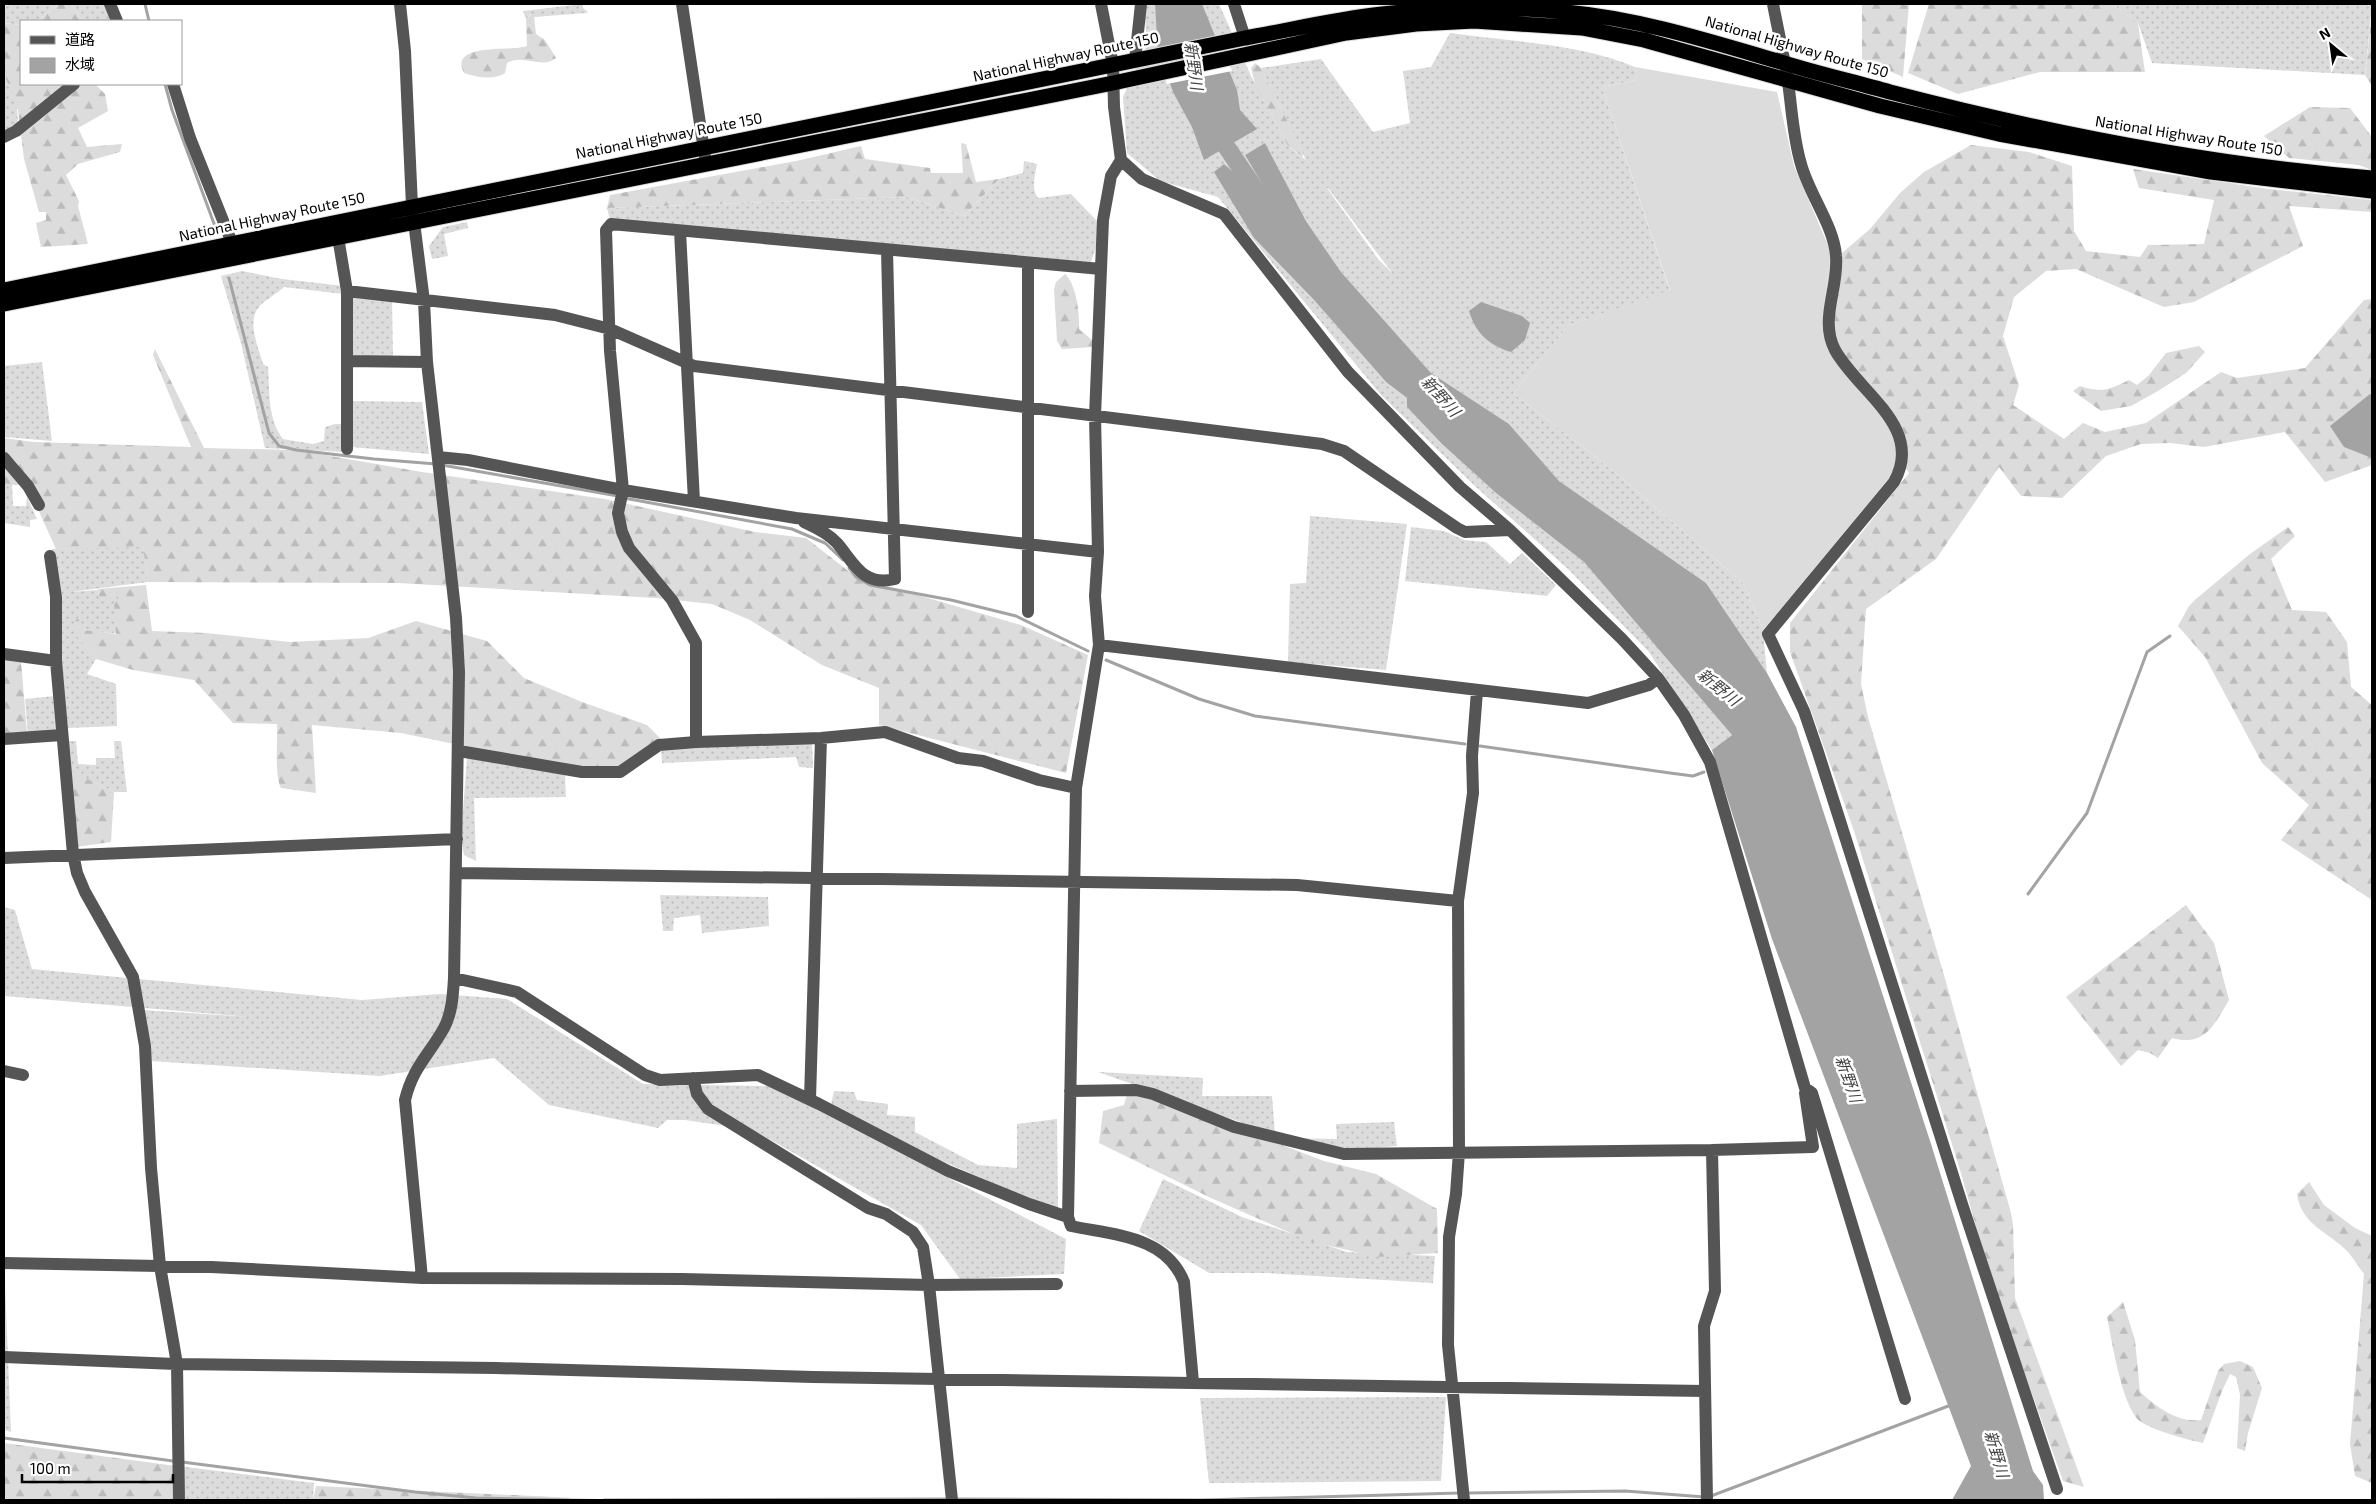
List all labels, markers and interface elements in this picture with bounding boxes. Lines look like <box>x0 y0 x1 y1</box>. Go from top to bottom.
street label: National Highway Route 150 <box>1704 11 1891 81</box>
legend <box>20 20 182 85</box>
north arrow <box>2306 20 2356 70</box>
text: N <box>2316 23 2333 43</box>
street label: National Highway Route 150 <box>971 27 1161 85</box>
text: 道路 <box>65 30 95 48</box>
water label: 新野川 <box>1182 41 1208 93</box>
text: 水域 <box>65 55 95 73</box>
street label: National Highway Route 150 <box>574 108 764 162</box>
street label: National Highway Route 150 <box>2094 111 2284 159</box>
street label: National Highway Route 150 <box>177 187 367 245</box>
water label: 新野川 <box>1418 371 1466 421</box>
water label: 新野川 <box>1695 664 1745 710</box>
water label: 新野川 <box>1833 1053 1867 1107</box>
water label: 新野川 <box>1982 1428 2014 1481</box>
scale bar <box>22 1452 174 1484</box>
text: 100 m <box>30 1459 71 1477</box>

